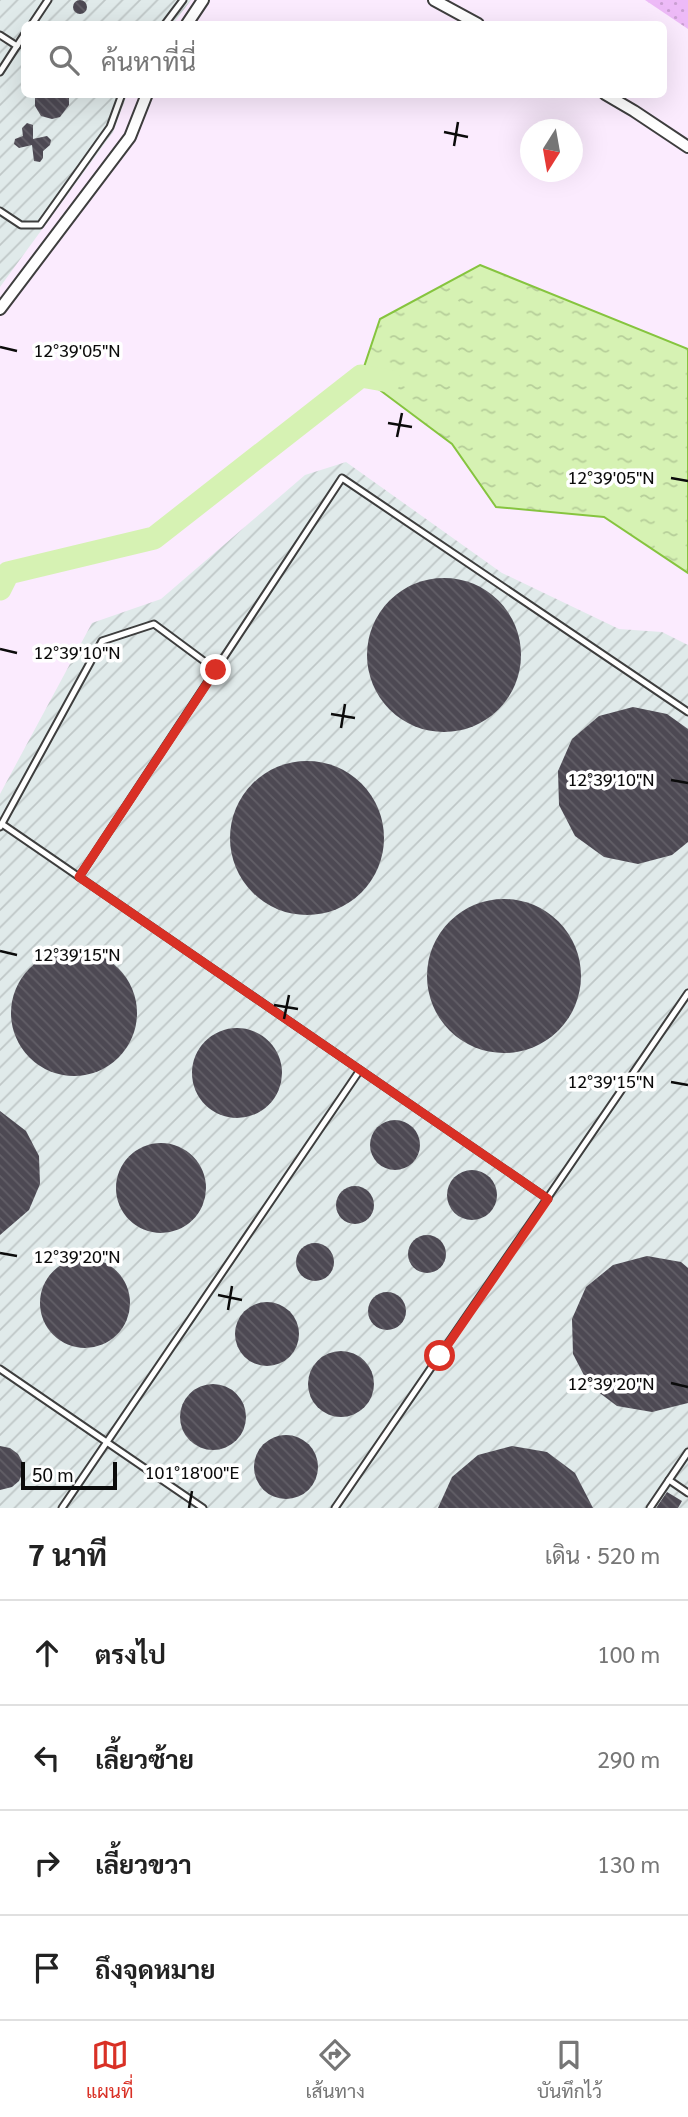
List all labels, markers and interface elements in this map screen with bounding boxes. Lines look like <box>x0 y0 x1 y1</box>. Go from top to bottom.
search box <box>21 21 667 98</box>
icon: search <box>45 41 83 79</box>
text: ค้นหาที่นี่ <box>101 43 196 77</box>
north arrow <box>520 119 583 182</box>
text: 12°39'05"N <box>33 338 121 361</box>
text: 12°39'05"N <box>567 465 655 488</box>
text: 12°39'10"N <box>33 640 121 663</box>
route end <box>200 654 231 685</box>
text: 12°39'10"N <box>567 767 655 790</box>
text: 12°39'15"N <box>33 942 121 965</box>
text: 12°39'15"N <box>567 1069 655 1092</box>
text: 12°39'20"N <box>33 1244 121 1267</box>
route start <box>424 1340 455 1371</box>
text: 12°39'20"N <box>567 1371 655 1394</box>
scale bar <box>21 1459 117 1491</box>
text: 101°18'00"E <box>145 1460 239 1483</box>
text: 50 m <box>32 1462 73 1486</box>
text: 7 นาที <box>28 1534 107 1573</box>
text: เดิน · 520 m <box>545 1539 660 1569</box>
icon: ahead <box>28 1634 66 1672</box>
text: ตรงไป <box>95 1636 166 1670</box>
text: 100 m <box>597 1638 660 1668</box>
icon: left <box>28 1739 66 1777</box>
text: เลี้ยวซ้าย <box>95 1741 194 1775</box>
text: 290 m <box>597 1743 660 1773</box>
icon: right <box>28 1844 66 1882</box>
text: เลี้ยวขวา <box>95 1846 192 1880</box>
text: 130 m <box>597 1848 660 1878</box>
icon: arrive <box>28 1949 66 1987</box>
text: ถึงจุดหมาย <box>95 1951 216 1985</box>
tab: แผนที่ <box>86 2036 133 2102</box>
tab: เส้นทาง <box>306 2036 365 2102</box>
tab: บันทึกไว้ <box>537 2036 602 2102</box>

